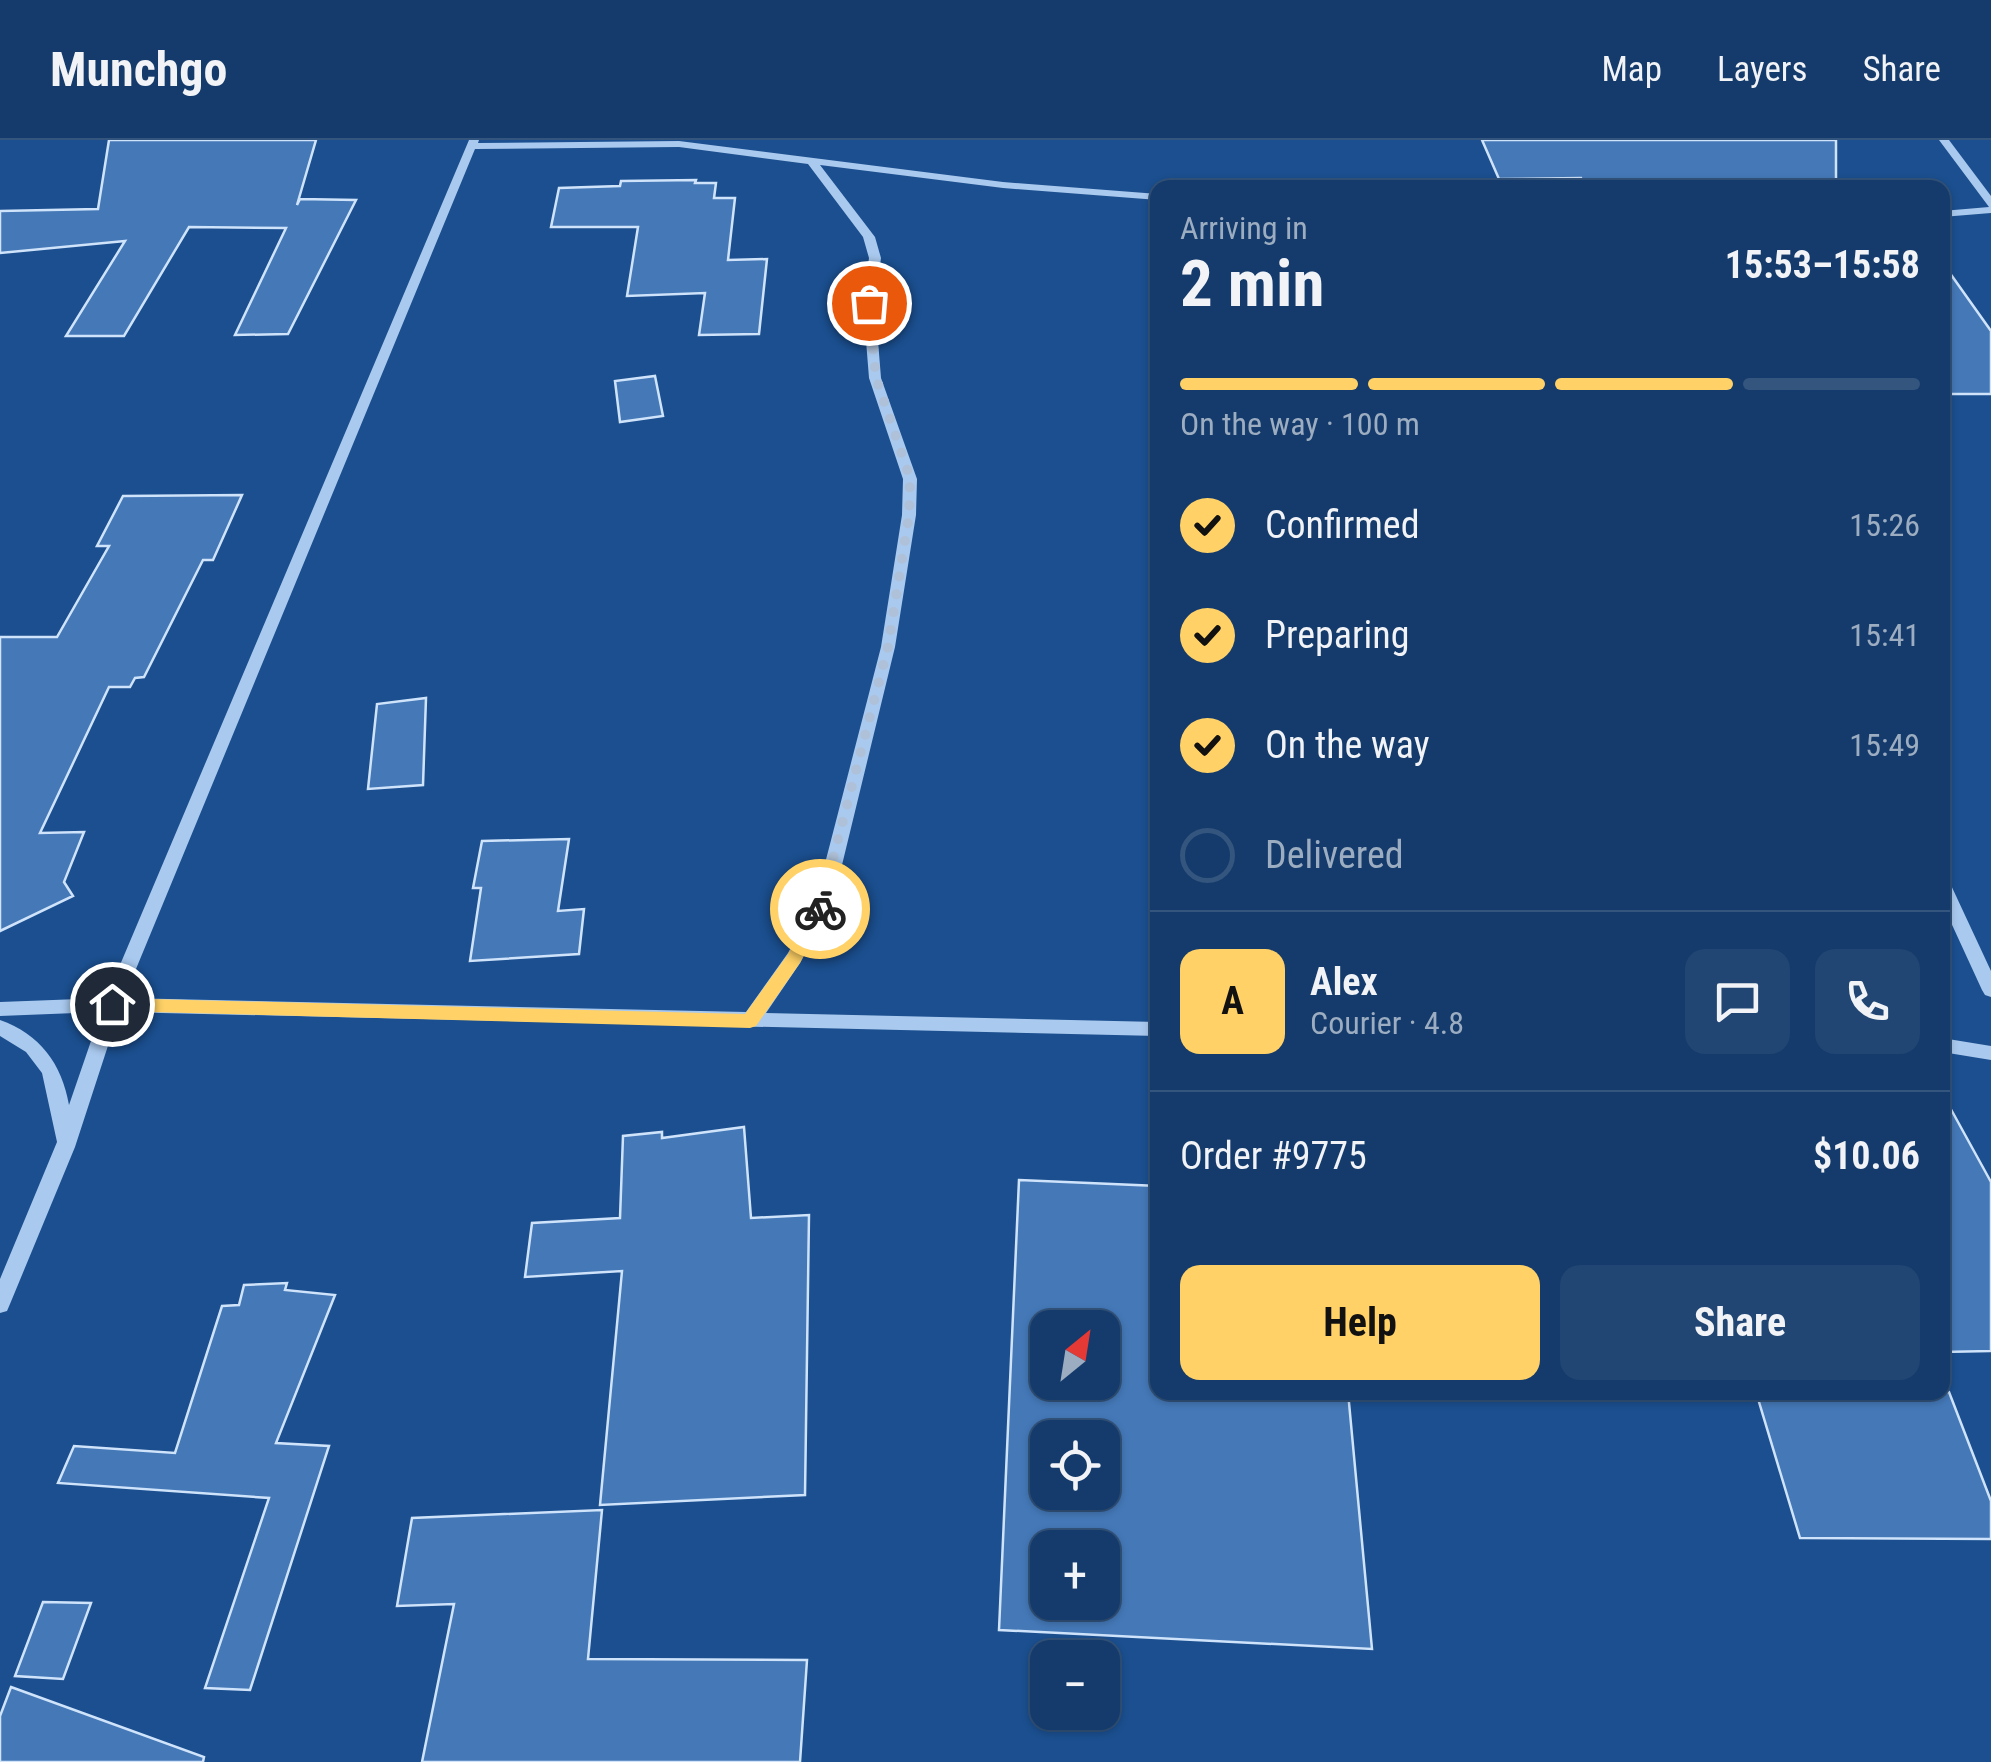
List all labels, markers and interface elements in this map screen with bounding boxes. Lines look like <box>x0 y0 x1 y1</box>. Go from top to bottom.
text: Munchgo <box>50 41 227 98</box>
text: Map <box>1601 49 1662 90</box>
text: Layers <box>1717 49 1807 90</box>
text: Share <box>1862 49 1941 90</box>
text: Arriving in <box>1180 209 1308 247</box>
text: 15:53–15:58 <box>1725 243 1920 287</box>
text: 2 min <box>1180 246 1324 322</box>
pin <box>827 261 912 346</box>
icon: bag <box>842 276 897 331</box>
text: On the way · 100 m <box>1180 405 1420 443</box>
icon: check <box>1180 498 1235 553</box>
text: Confirmed <box>1265 503 1420 547</box>
text: 15:26 <box>1849 506 1920 544</box>
icon: check <box>1180 608 1235 663</box>
text: Preparing <box>1265 613 1410 657</box>
text: 15:41 <box>1849 616 1920 654</box>
icon: check <box>1180 718 1235 773</box>
text: On the way <box>1265 723 1430 767</box>
text: 15:49 <box>1849 726 1920 764</box>
text: Delivered <box>1265 833 1404 877</box>
courier <box>770 859 870 959</box>
icon: bike <box>793 882 848 937</box>
button: chat <box>1685 949 1790 1054</box>
button: phone <box>1815 949 1920 1054</box>
text: Alex <box>1310 960 1378 1004</box>
pin <box>70 962 155 1047</box>
icon: home <box>85 977 140 1032</box>
text: A <box>1221 979 1244 1023</box>
text: Courier · 4.8 <box>1310 1004 1464 1042</box>
text: Order #9775 <box>1180 1134 1367 1178</box>
text: $10.06 <box>1813 1134 1920 1178</box>
button: Help <box>1180 1265 1540 1380</box>
button: Share <box>1560 1265 1920 1380</box>
north arrow <box>1030 1310 1120 1400</box>
map controls <box>1030 1310 1120 1730</box>
button: locate <box>1030 1420 1120 1510</box>
button: + <box>1030 1530 1120 1620</box>
button: − <box>1030 1640 1120 1730</box>

